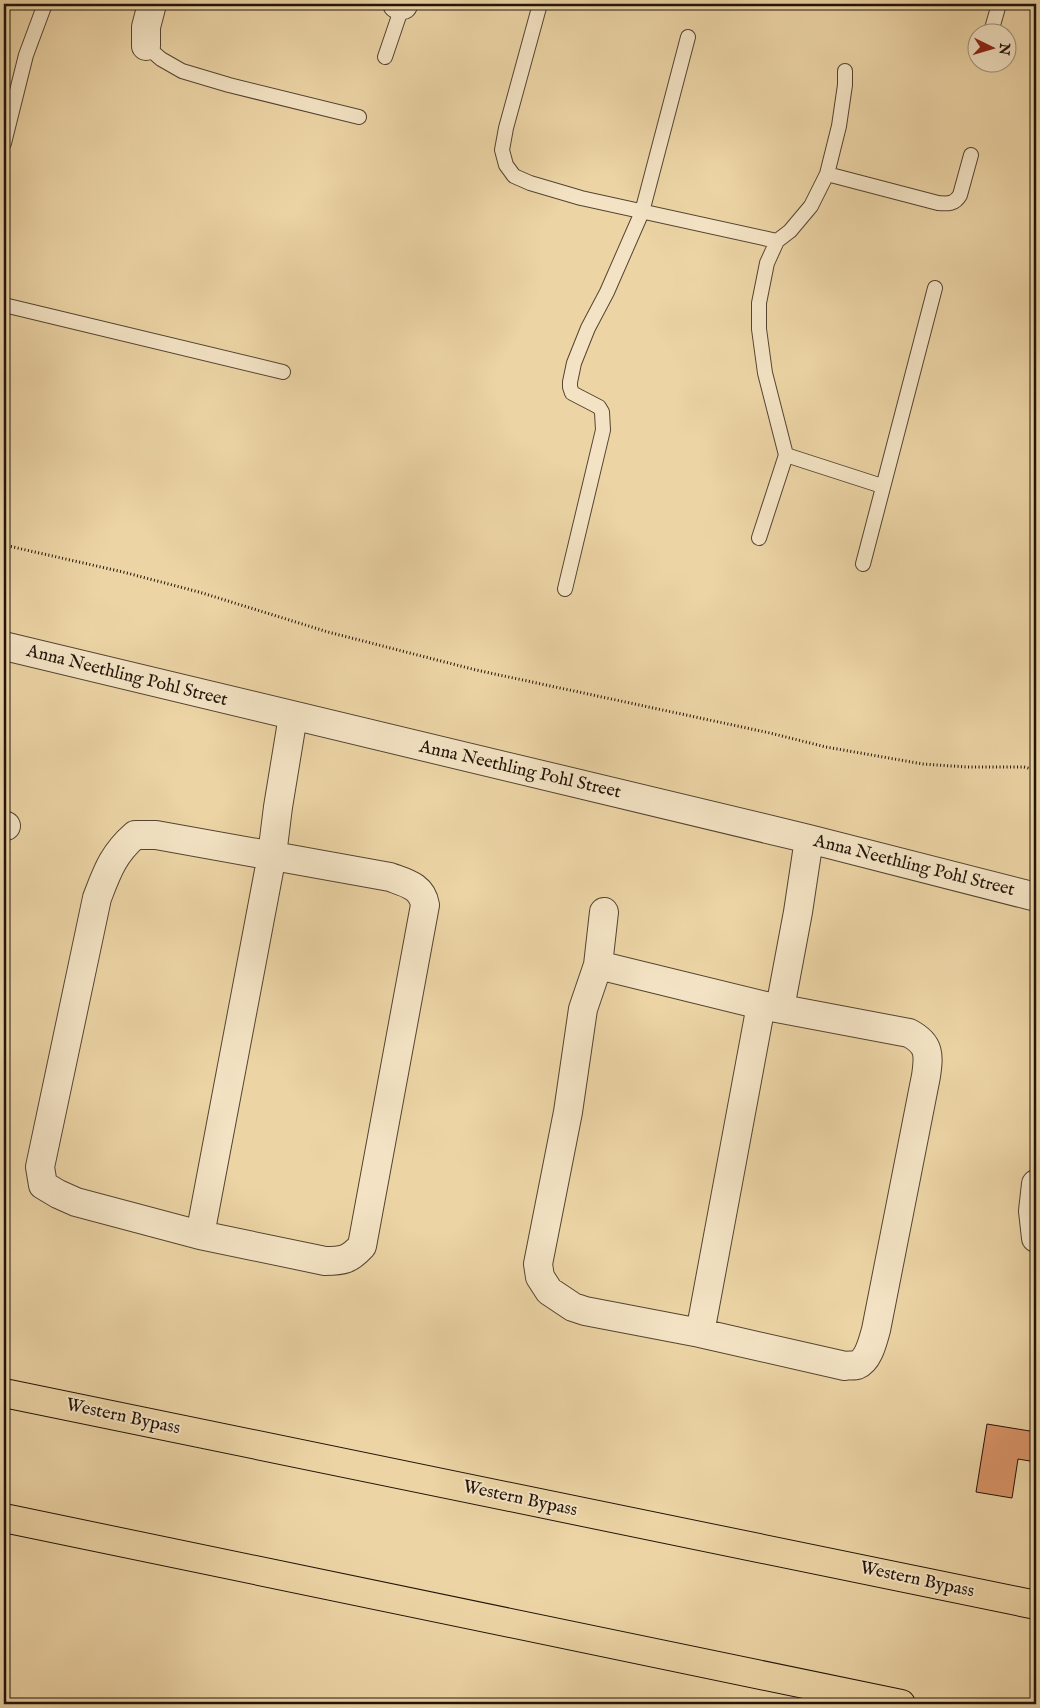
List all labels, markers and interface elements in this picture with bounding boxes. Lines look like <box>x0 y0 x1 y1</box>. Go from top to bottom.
north arrow <box>968 22 1018 72</box>
text: N <box>994 41 1014 56</box>
street label: Anna Neethling Pohl Street <box>23 640 230 712</box>
street label: Anna Neethling Pohl Street <box>416 735 623 804</box>
street label: Anna Neethling Pohl Street <box>810 830 1017 902</box>
street label: Western Bypass <box>64 1394 182 1440</box>
street label: Western Bypass <box>461 1476 579 1522</box>
street label: Western Bypass <box>858 1557 976 1603</box>

